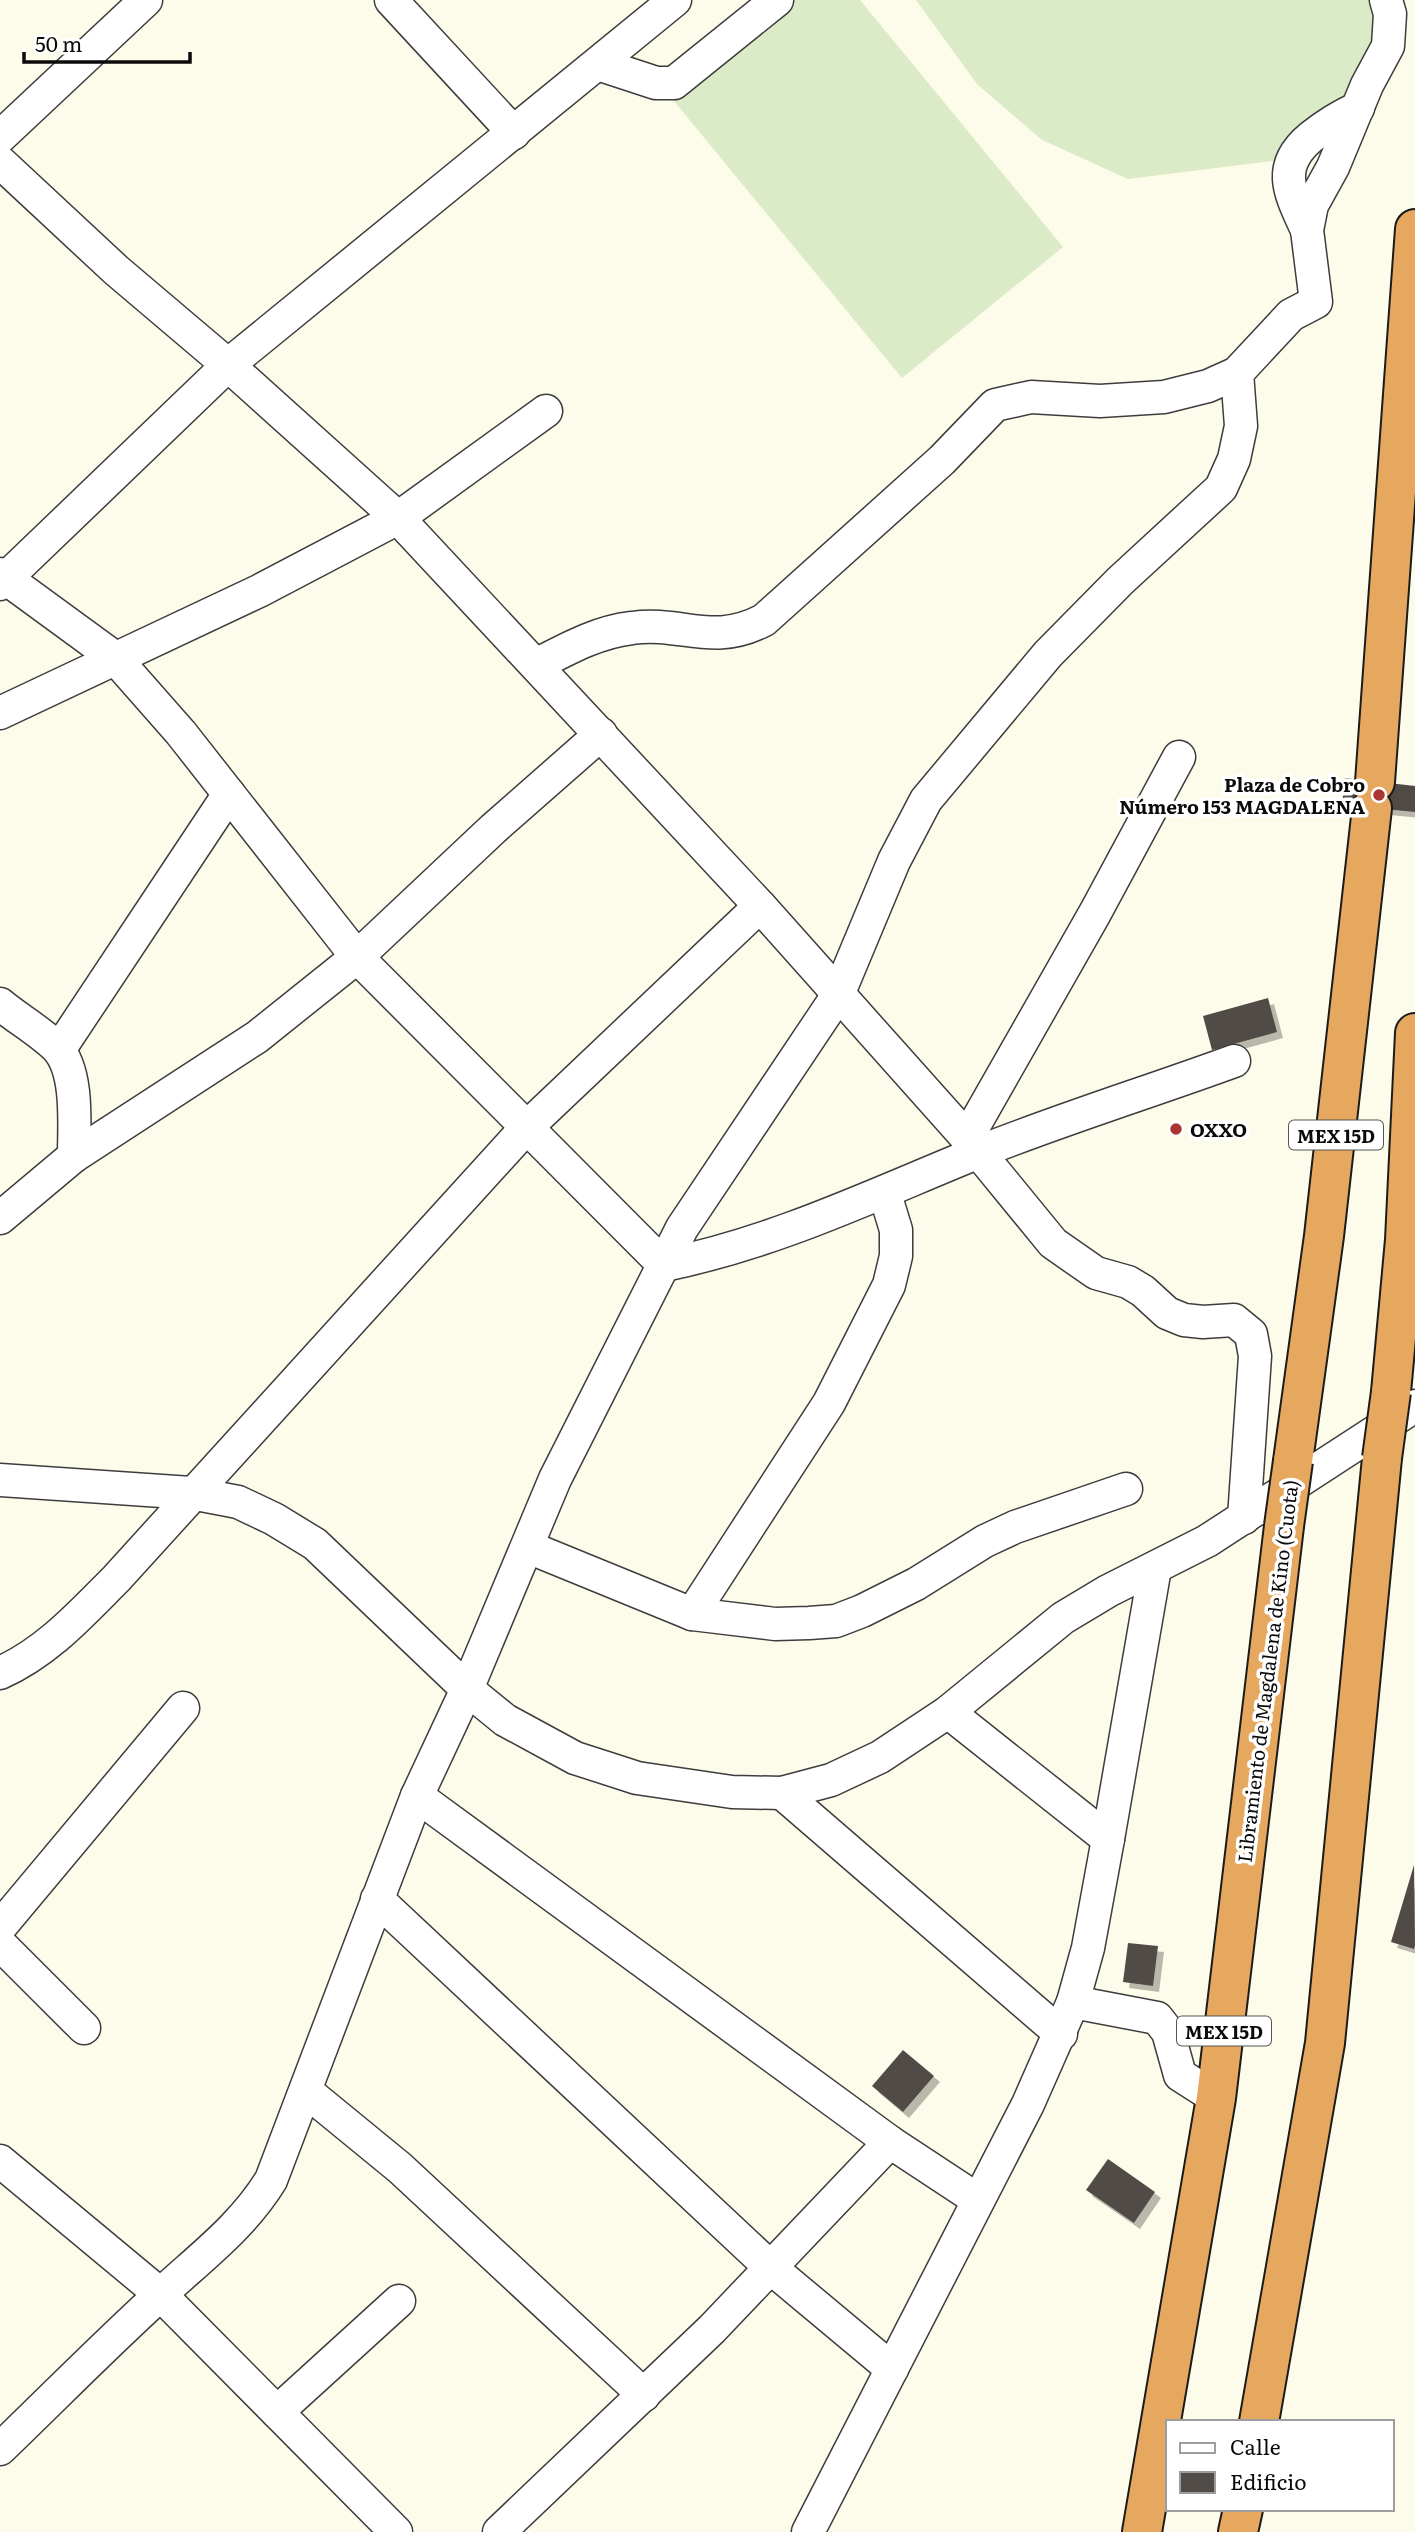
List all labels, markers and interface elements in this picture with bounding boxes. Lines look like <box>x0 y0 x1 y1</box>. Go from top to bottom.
scale bar <box>24 21 191 65</box>
text: 50 m <box>35 27 82 58</box>
place label: Plaza de Cobro Número 153 MAGDALENA <box>1119 770 1366 820</box>
marker: Plaza de Cobro Número 153 MAGDALENA <box>1371 787 1387 803</box>
place label: OXXO <box>1190 1115 1247 1143</box>
road number: MEX 15D <box>1289 1120 1383 1150</box>
marker: OXXO <box>1168 1121 1184 1137</box>
street label: Libramiento de Magdalena de Kino (Cuota) <box>1230 1478 1304 1864</box>
road number: MEX 15D <box>1177 2017 1271 2046</box>
legend <box>1166 2420 1394 2511</box>
text: Calle <box>1230 2430 1281 2461</box>
text: Edificio <box>1230 2465 1306 2496</box>

